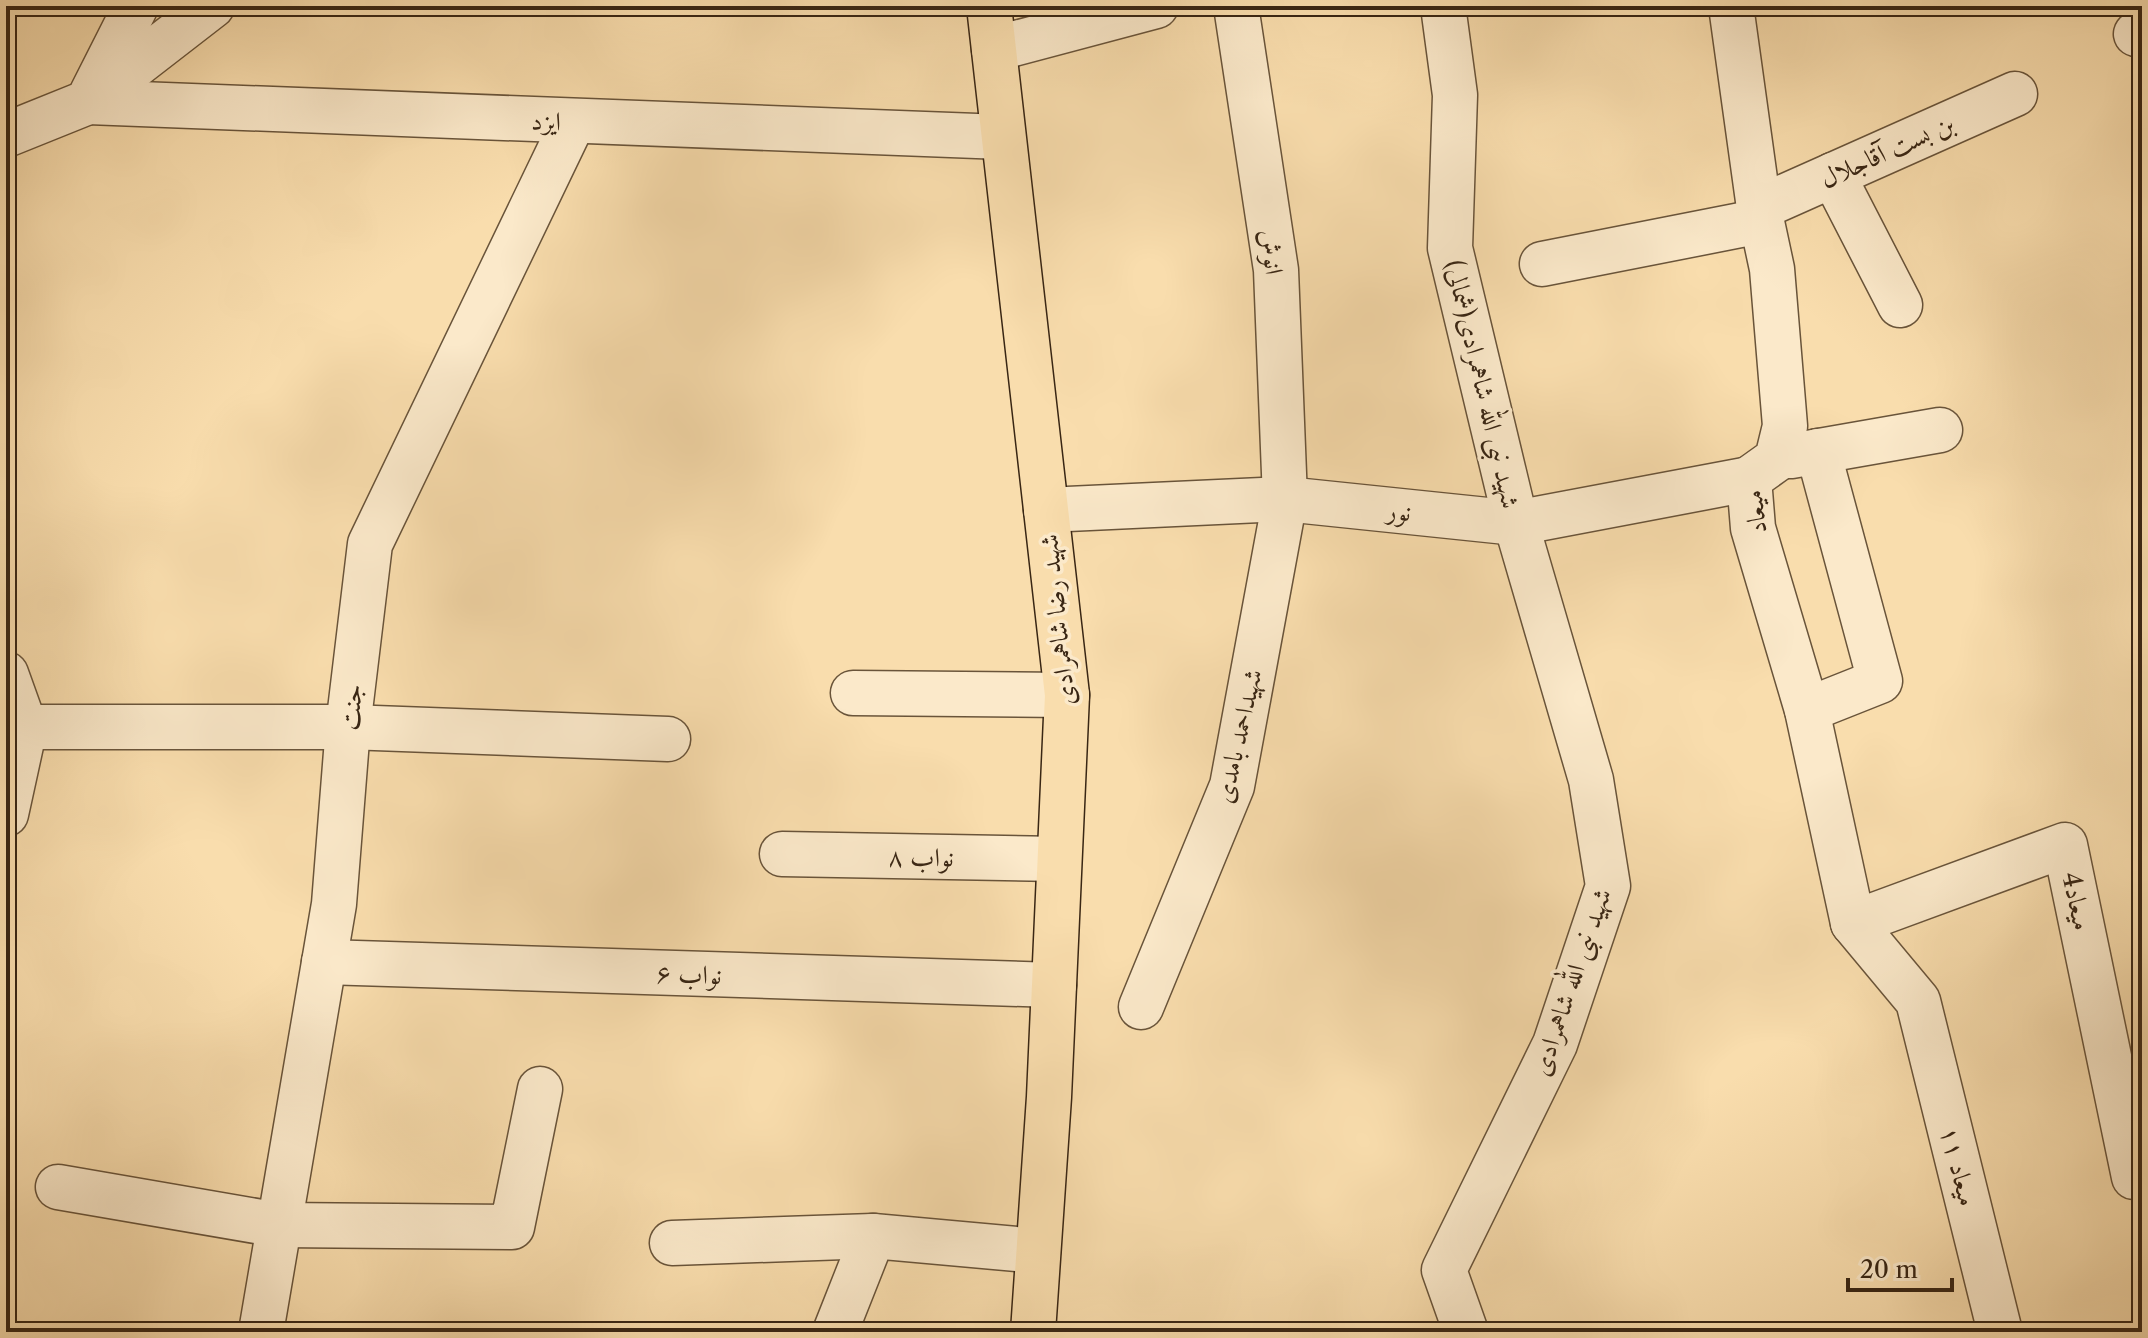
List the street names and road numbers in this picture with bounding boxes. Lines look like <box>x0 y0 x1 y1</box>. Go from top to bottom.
street label: ایزد <box>531 104 561 138</box>
street label: بن بست آقاجلال <box>1815 107 1959 195</box>
street label: انوش <box>1252 228 1291 277</box>
street label: شهید نبی الله شاهمرادی(شمالی) <box>1436 256 1531 512</box>
street label: میعاد <box>1736 488 1774 536</box>
street label: نور <box>1382 494 1413 529</box>
street label: شهید رضا شاهمرادی <box>1032 533 1083 707</box>
street label: شهیداحمد بامدی <box>1207 666 1270 806</box>
street label: جنت <box>333 682 369 732</box>
street label: نواب ۸ <box>888 840 954 875</box>
street label: میعاد4 <box>2055 869 2099 933</box>
street label: شهید نبی الله شاهمرادی <box>1520 883 1621 1081</box>
street label: نواب ۶ <box>656 957 722 992</box>
street label: میعاد ۱۱ <box>1934 1123 1984 1209</box>

